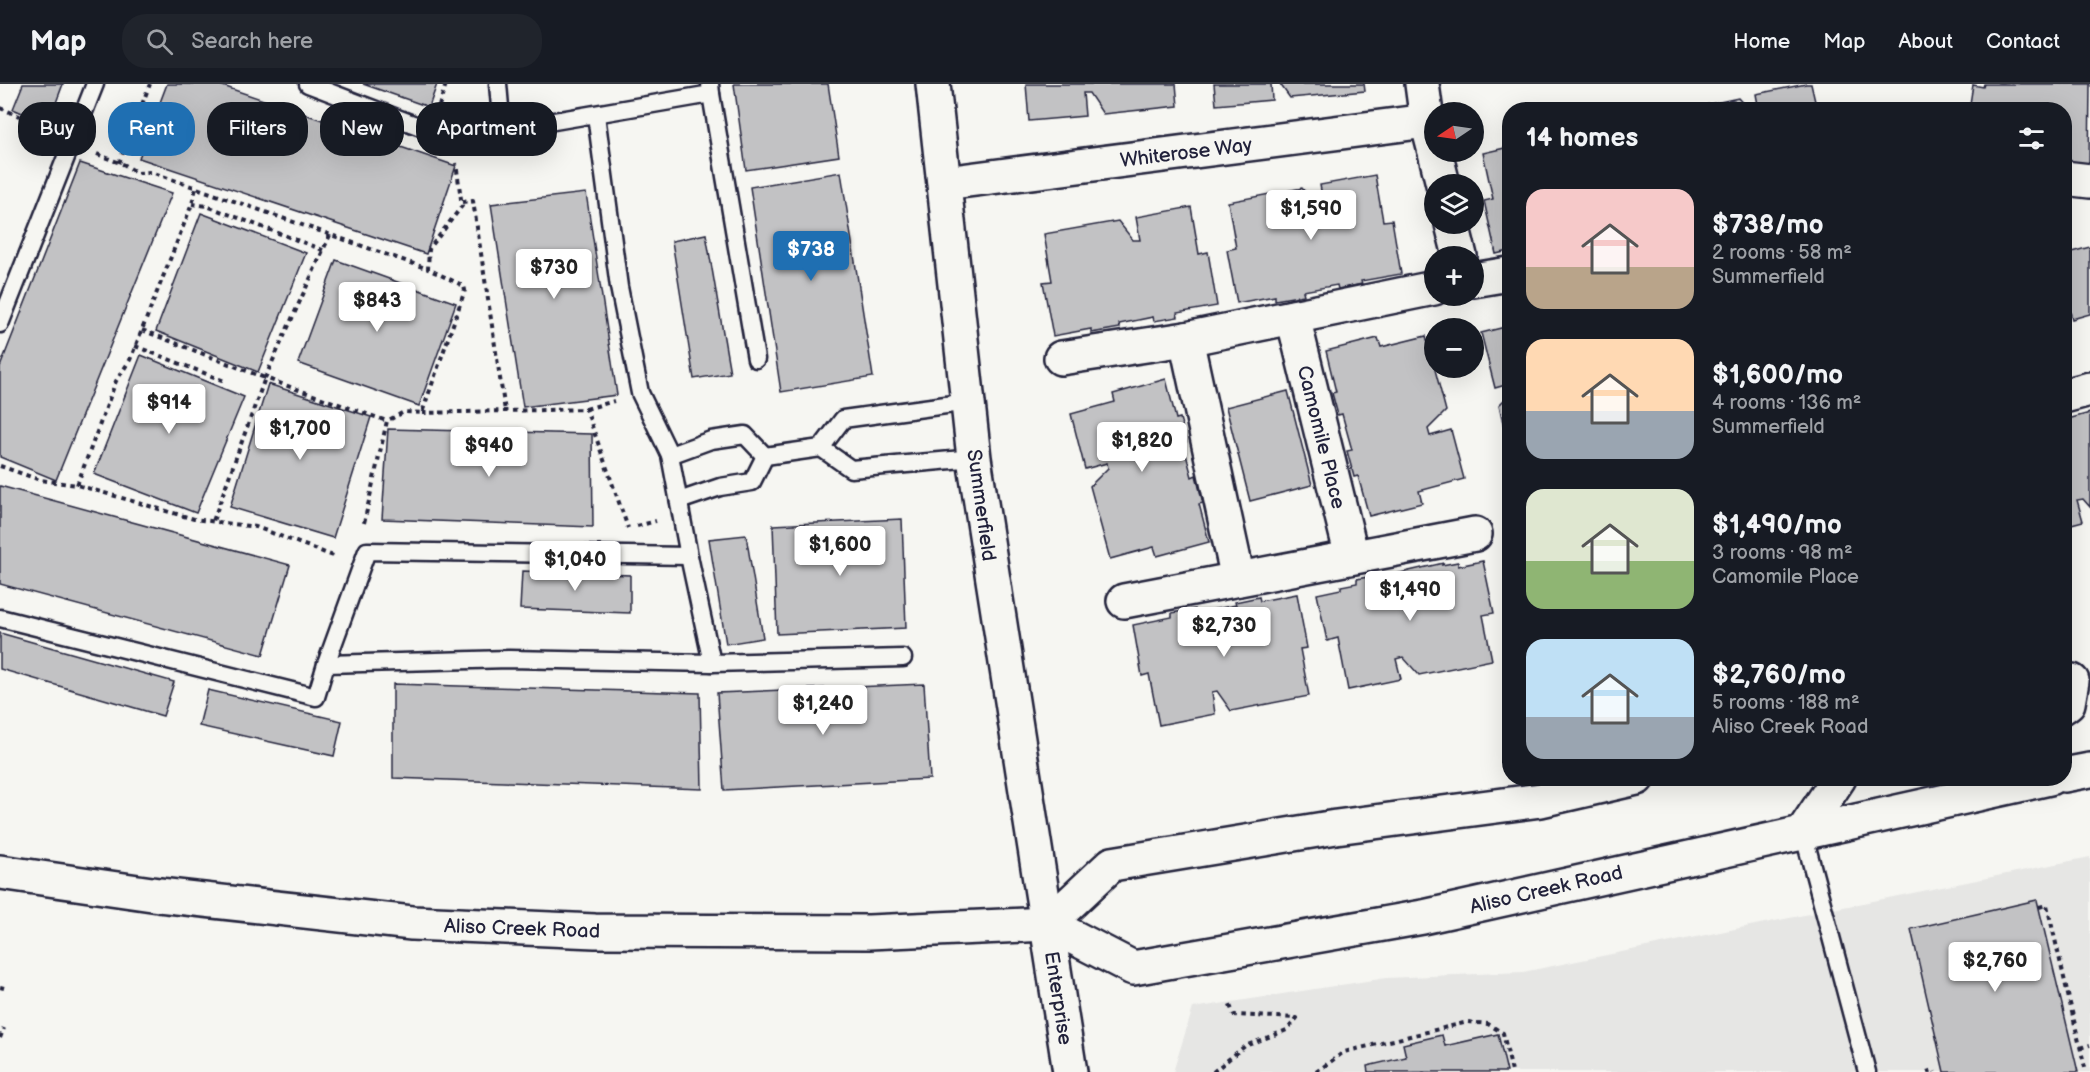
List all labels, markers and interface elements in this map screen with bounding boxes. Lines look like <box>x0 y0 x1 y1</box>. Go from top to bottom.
search box <box>122 14 542 68</box>
text: Map <box>30 25 86 58</box>
icon: search <box>143 25 176 58</box>
text: Search here <box>191 28 313 55</box>
text: Home <box>1733 29 1790 54</box>
text: Map <box>1823 29 1865 54</box>
text: About <box>1898 29 1953 54</box>
text: Contact <box>1986 29 2060 54</box>
chip: Buy <box>18 102 96 156</box>
chip: Rent <box>108 102 195 156</box>
chip: Filters <box>207 102 308 156</box>
chip: New <box>320 102 404 156</box>
chip: Apartment <box>416 102 557 156</box>
north arrow <box>1424 102 1484 162</box>
map controls <box>1424 102 1484 378</box>
icon: filters <box>2015 122 2048 155</box>
text: 14 homes <box>1526 123 1638 154</box>
street label: Whiterose Way <box>1119 133 1253 173</box>
button: layers <box>1424 174 1484 234</box>
pin: $1,590 <box>1262 190 1360 241</box>
text: $1,590 <box>1280 197 1342 221</box>
text: $738/mo <box>1712 210 1823 241</box>
icon: home <box>1574 213 1646 285</box>
pin: $738 <box>775 231 847 282</box>
text: $738 <box>787 238 835 262</box>
text: 2 rooms · 58 m² <box>1712 241 1852 265</box>
button: + <box>1424 246 1484 306</box>
pin: $730 <box>518 249 590 300</box>
text: $730 <box>530 256 578 280</box>
text: Summerfield <box>1712 265 1825 289</box>
pin: $843 <box>341 282 413 333</box>
text: $843 <box>353 289 401 313</box>
button: − <box>1424 318 1484 378</box>
text: $1,600/mo <box>1712 360 1843 391</box>
street label: Camomile Place <box>1292 363 1350 512</box>
icon: home <box>1574 363 1646 435</box>
pin: $914 <box>133 384 205 435</box>
text: $914 <box>146 391 192 415</box>
text: 4 rooms · 136 m² <box>1712 391 1861 415</box>
pin: $1,700 <box>251 410 349 461</box>
text: Summerfield <box>1712 415 1825 439</box>
text: $1,700 <box>269 417 331 441</box>
pin: $1,820 <box>1093 422 1191 473</box>
pin: $940 <box>453 427 525 478</box>
text: $1,820 <box>1111 429 1173 453</box>
text: $940 <box>464 434 514 458</box>
street label: Summerfield <box>961 448 1001 563</box>
text: $1,490/mo <box>1712 510 1842 541</box>
icon: home <box>1574 513 1646 585</box>
pin: $1,600 <box>791 526 889 577</box>
text: $1,600 <box>808 533 872 557</box>
pin: $1,040 <box>526 541 624 592</box>
text: 3 rooms · 98 m² <box>1712 541 1853 565</box>
text: $1,040 <box>544 548 606 572</box>
text: Camomile Place <box>1712 565 1859 589</box>
pin: $1,490 <box>1361 571 1459 622</box>
text: $1,490 <box>1379 578 1441 602</box>
pin: $2,730 <box>1175 607 1273 658</box>
text: $2,730 <box>1192 614 1256 638</box>
text: $2,760/mo <box>1712 660 1846 691</box>
icon: home <box>1574 663 1646 735</box>
pin: $1,240 <box>774 685 872 736</box>
text: 5 rooms · 188 m² <box>1712 691 1860 715</box>
text: $1,240 <box>792 692 854 716</box>
text: Aliso Creek Road <box>1712 715 1868 739</box>
street label: Aliso Creek Road <box>1467 861 1625 919</box>
street label: Aliso Creek Road <box>443 914 601 944</box>
pin: $2,760 <box>1946 942 2044 993</box>
text: $2,760 <box>1962 949 2028 973</box>
street label: Enterprise <box>1039 950 1077 1047</box>

